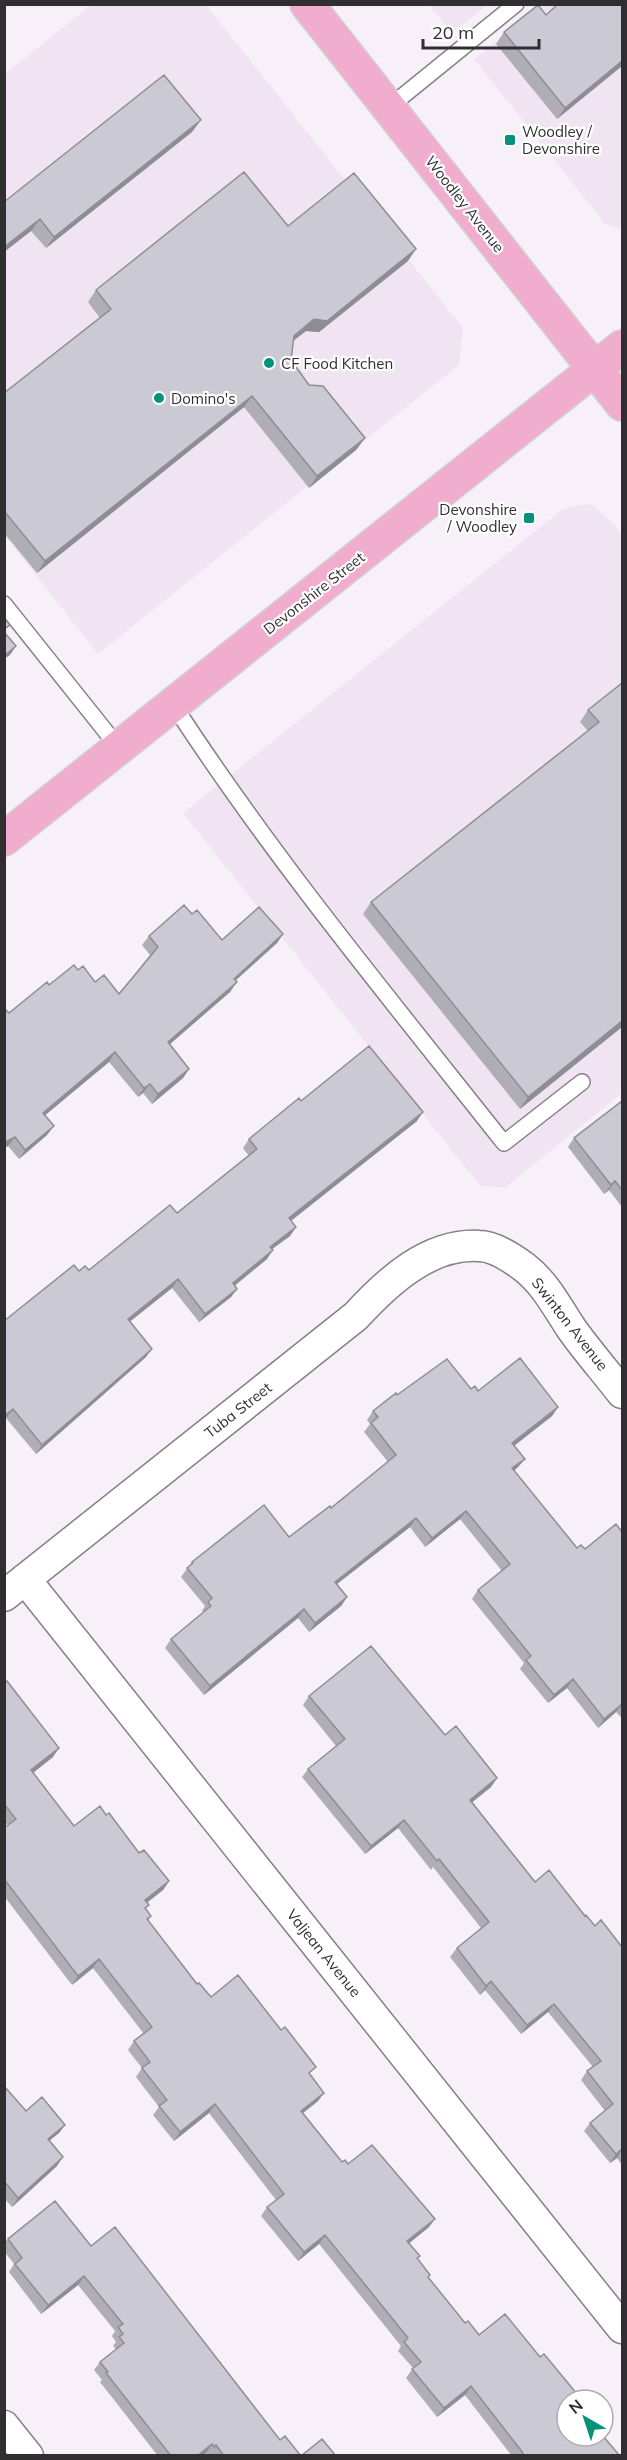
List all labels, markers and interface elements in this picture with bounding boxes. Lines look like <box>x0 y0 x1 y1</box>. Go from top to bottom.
scale bar <box>423 12 538 50</box>
text: 20 m <box>432 21 474 44</box>
place label: Woodley / Devonshire <box>522 122 600 158</box>
marker: Woodley / Devonshire <box>503 133 517 147</box>
street label: Woodley Avenue <box>421 152 509 256</box>
place label: CF Food Kitchen <box>281 354 393 373</box>
marker: CF Food Kitchen <box>262 356 276 370</box>
place label: Domino's <box>171 389 236 408</box>
marker: Domino's <box>152 391 166 405</box>
place label: Devonshire / Woodley <box>439 500 517 536</box>
marker: Devonshire / Woodley <box>522 511 536 525</box>
street label: Devonshire Street <box>260 548 368 638</box>
street label: Swinton Avenue <box>528 1273 612 1375</box>
street label: Tuba Street <box>201 1378 275 1442</box>
street label: Valjean Avenue <box>283 1905 365 2001</box>
north arrow <box>555 2388 615 2448</box>
text: N <box>565 2395 587 2418</box>

